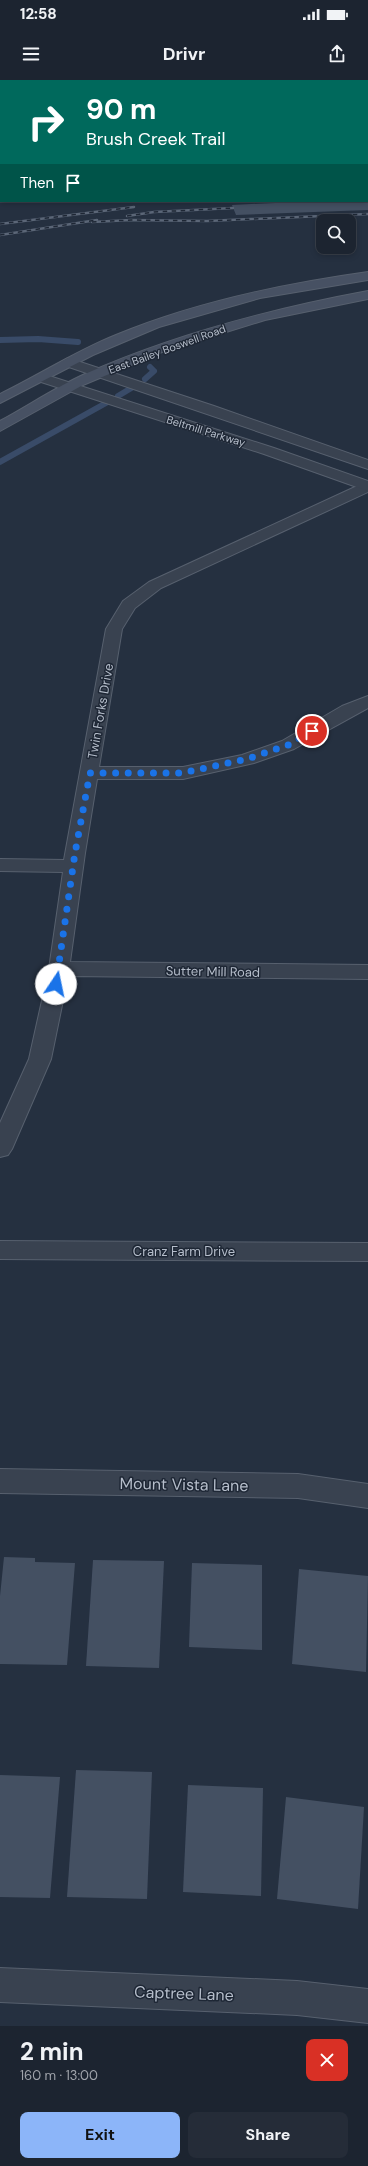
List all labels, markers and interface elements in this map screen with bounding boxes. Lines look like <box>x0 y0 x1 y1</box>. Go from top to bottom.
text: 12:58 <box>20 4 57 24</box>
text: Drivr <box>163 42 205 66</box>
icon: menu <box>20 43 42 65</box>
icon: share <box>326 43 348 65</box>
text: 90 m <box>86 91 156 128</box>
icon: right <box>20 96 72 148</box>
text: Brush Creek Trail <box>86 127 225 151</box>
icon: arrive <box>62 172 84 194</box>
text: Then <box>20 173 54 193</box>
map controls <box>316 214 356 254</box>
button: search <box>316 214 356 254</box>
street label: East Bailey Boswell Road <box>106 321 228 377</box>
street label: Beltmill Parkway <box>165 412 247 450</box>
street label: Twin Forks Drive <box>84 662 117 760</box>
pin <box>295 714 329 748</box>
icon: arrive <box>301 720 323 742</box>
street label: Sutter Mill Road <box>166 962 260 981</box>
position arrow <box>35 963 77 1005</box>
street label: Cranz Farm Drive <box>133 1243 235 1260</box>
street label: Mount Vista Lane <box>119 1473 249 1496</box>
street label: Captree Lane <box>134 1981 234 2006</box>
text: 2 min <box>20 2036 83 2067</box>
button: close <box>306 2039 348 2081</box>
text: 160 m · 13:00 <box>20 2067 98 2084</box>
button: Exit <box>20 2112 180 2158</box>
button: Share <box>188 2112 348 2158</box>

